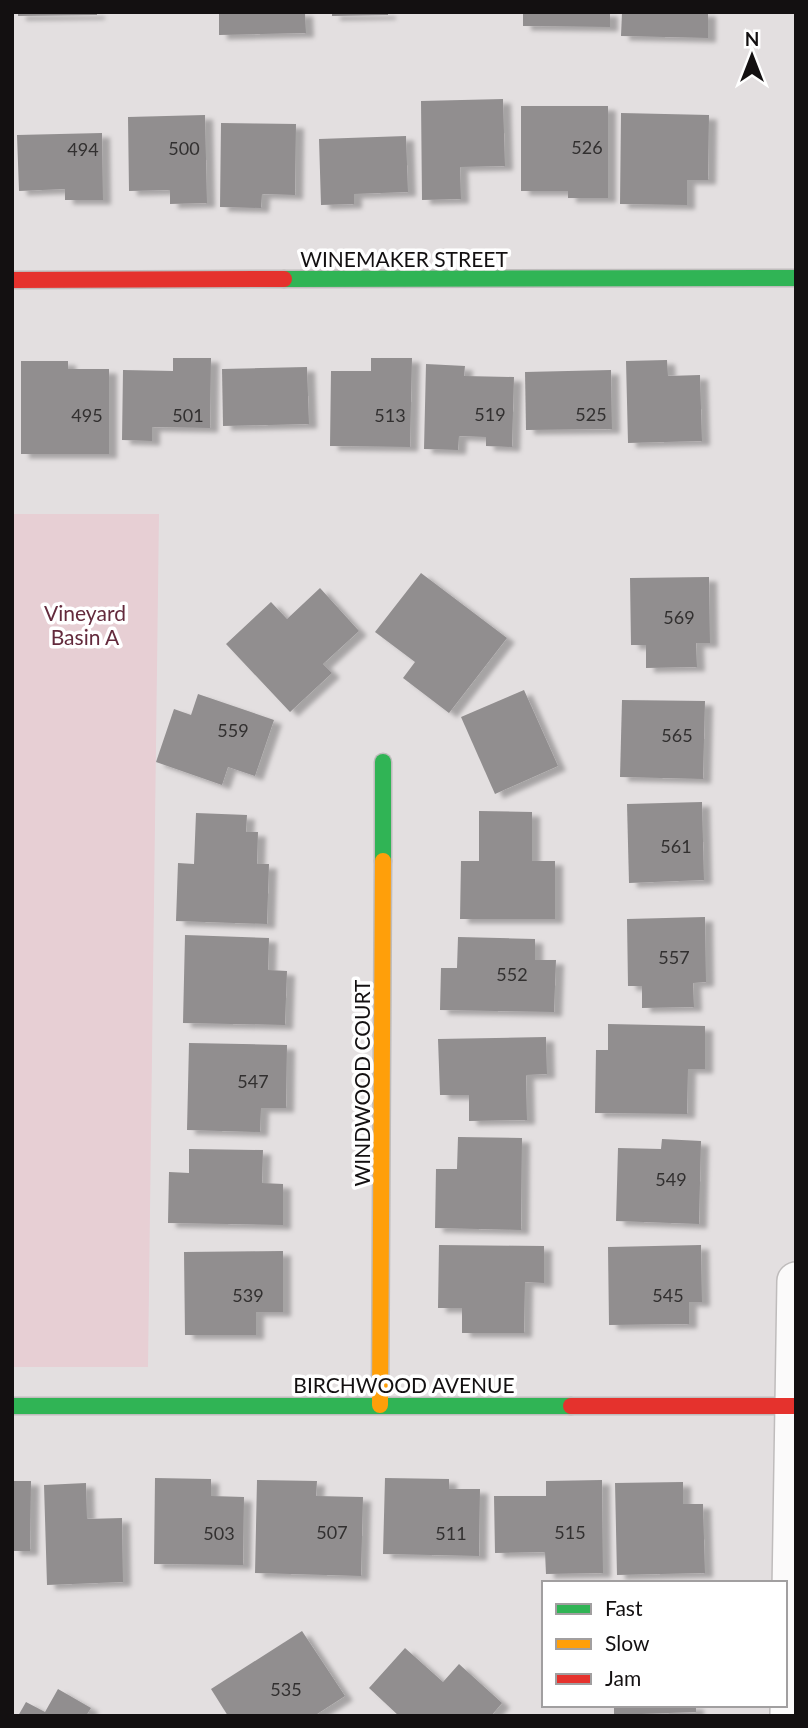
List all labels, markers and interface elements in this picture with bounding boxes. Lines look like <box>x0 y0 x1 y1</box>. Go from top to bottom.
north arrow <box>717 21 787 91</box>
text: N <box>745 27 759 50</box>
house number: 526 <box>571 136 603 158</box>
house number: 500 <box>168 137 200 159</box>
house number: 494 <box>67 138 99 160</box>
street label: WINEMAKER STREET <box>300 246 508 271</box>
house number: 519 <box>474 403 506 425</box>
house number: 525 <box>575 403 607 425</box>
house number: 495 <box>71 404 103 426</box>
house number: 501 <box>172 404 204 426</box>
house number: 513 <box>374 404 406 426</box>
park label: Vineyard Basin A <box>44 600 126 649</box>
house number: 569 <box>663 606 695 628</box>
house number: 559 <box>217 719 249 741</box>
house number: 565 <box>661 724 693 746</box>
house number: 561 <box>660 835 692 857</box>
house number: 557 <box>658 946 690 968</box>
house number: 552 <box>496 963 528 985</box>
street label: WINDWOOD COURT <box>349 979 374 1186</box>
house number: 547 <box>237 1070 269 1092</box>
house number: 549 <box>655 1168 687 1190</box>
house number: 539 <box>232 1284 264 1306</box>
house number: 545 <box>652 1284 684 1306</box>
street label: BIRCHWOOD AVENUE <box>293 1372 515 1397</box>
house number: 507 <box>316 1521 348 1543</box>
house number: 515 <box>554 1521 586 1543</box>
house number: 503 <box>203 1522 235 1544</box>
house number: 511 <box>435 1522 467 1544</box>
legend <box>542 1581 787 1707</box>
text: Fast <box>605 1595 643 1620</box>
text: Slow <box>605 1630 650 1655</box>
text: Jam <box>605 1665 641 1690</box>
house number: 535 <box>270 1678 302 1700</box>

